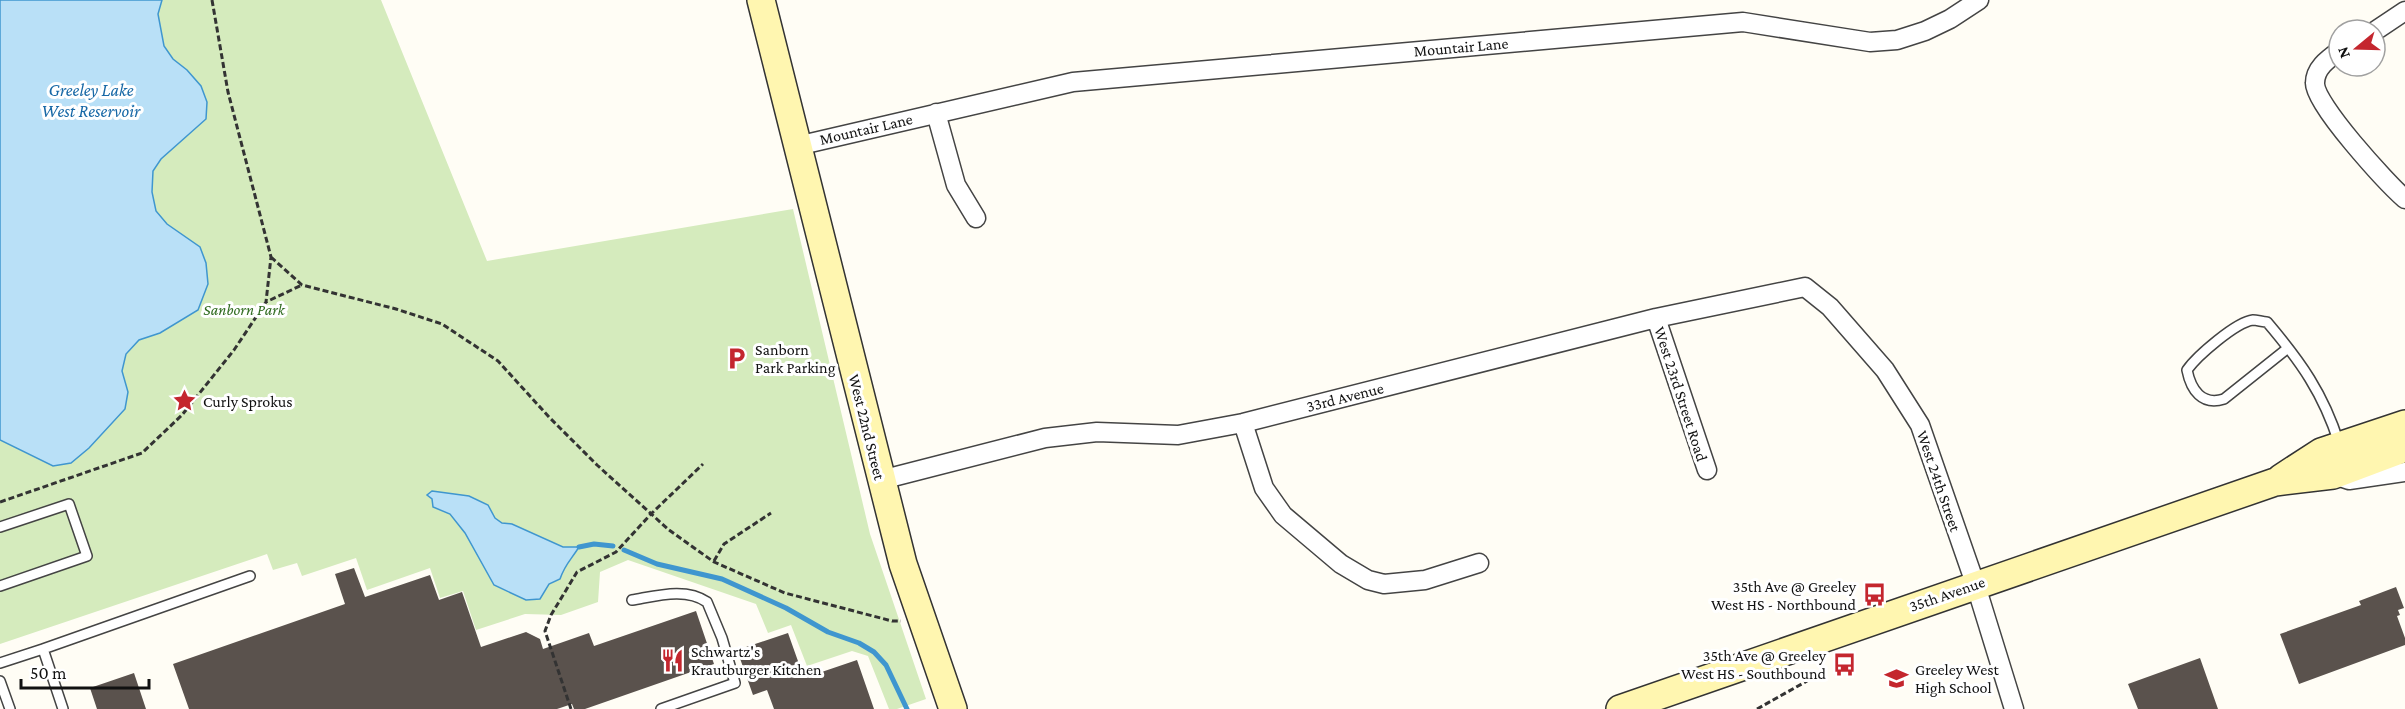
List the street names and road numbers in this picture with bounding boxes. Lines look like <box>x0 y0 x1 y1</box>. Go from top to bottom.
street label: Mountair Lane <box>1413 34 1509 60</box>
street label: Mountair Lane <box>818 110 914 148</box>
street label: West 23rd Street Road <box>1651 325 1711 464</box>
street label: West 22nd Street <box>846 372 889 482</box>
street label: 33rd Avenue <box>1305 379 1385 415</box>
street label: West 24th Street <box>1914 428 1964 534</box>
street label: 35th Avenue <box>1907 573 1987 615</box>

